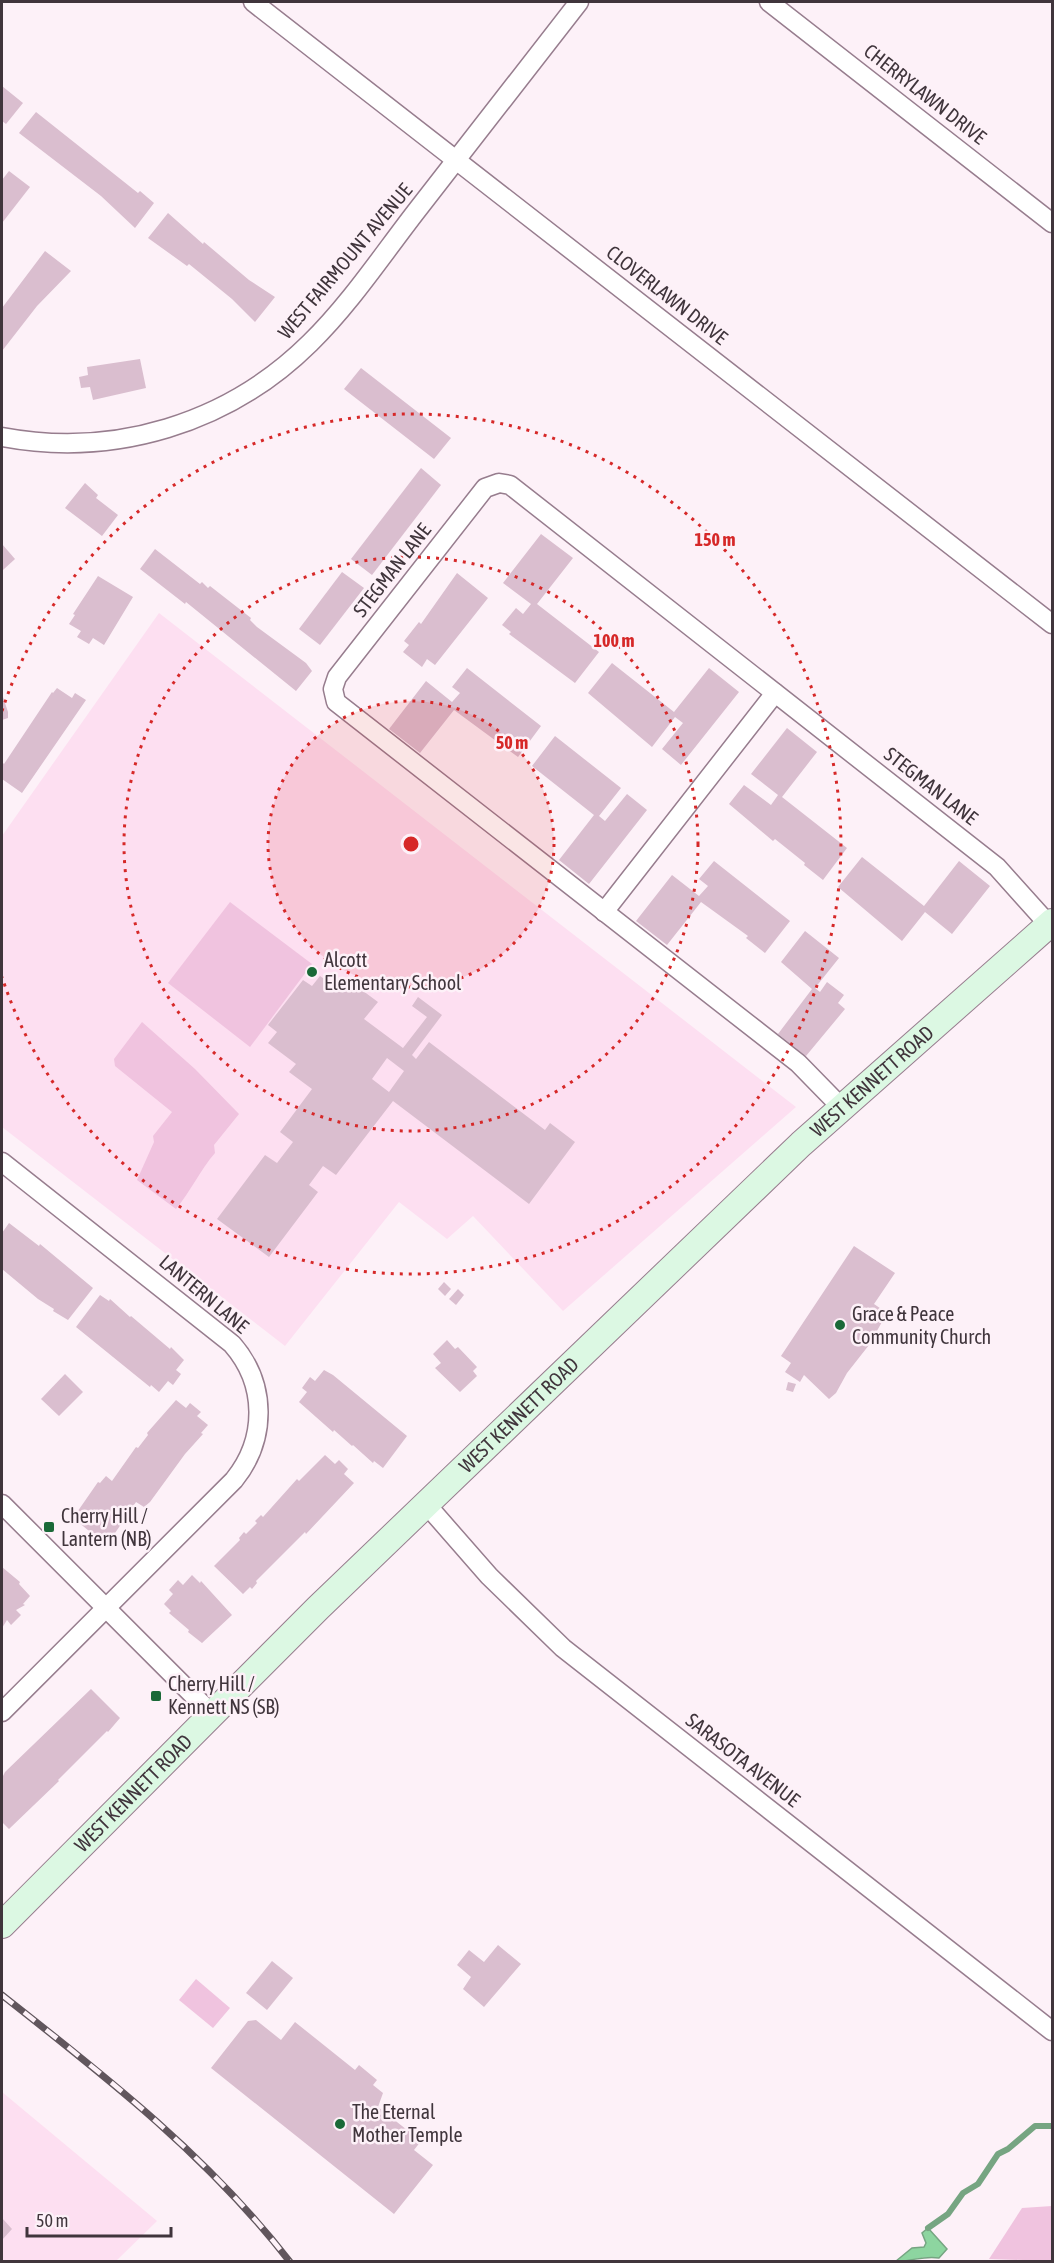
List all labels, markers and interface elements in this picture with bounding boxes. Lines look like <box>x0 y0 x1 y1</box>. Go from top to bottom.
street label: CHERRYLAWN DRIVE <box>860 39 991 149</box>
street label: WEST FAIRMOUNT AVENUE <box>273 178 417 343</box>
street label: CLOVERLAWN DRIVE <box>602 240 733 349</box>
street label: STEGMAN LANE <box>348 518 435 621</box>
text: 150 m <box>695 529 735 550</box>
text: 100 m <box>594 630 634 651</box>
text: 50 m <box>496 732 528 753</box>
street label: STEGMAN LANE <box>880 742 983 829</box>
centre of rings <box>401 834 421 854</box>
place label: Alcott Elementary School <box>324 948 462 994</box>
marker: Alcott Elementary School <box>305 965 319 979</box>
street label: WEST KENNETT ROAD <box>805 1021 938 1141</box>
street label: LANTERN LANE <box>155 1250 254 1338</box>
place label: Grace & Peace Community Church <box>852 1302 991 1348</box>
marker: Grace & Peace Community Church <box>833 1318 847 1332</box>
street label: WEST KENNETT ROAD <box>454 1352 583 1477</box>
place label: Cherry Hill / Lantern (NB) <box>61 1504 152 1550</box>
marker: Cherry Hill / Lantern (NB) <box>42 1520 56 1534</box>
place label: Cherry Hill / Kennett NS (SB) <box>168 1672 280 1718</box>
marker: Cherry Hill / Kennett NS (SB) <box>149 1689 163 1703</box>
street label: SARASOTA AVENUE <box>682 1708 805 1811</box>
street label: WEST KENNETT ROAD <box>70 1729 196 1856</box>
place label: The Eternal Mother Temple <box>352 2100 463 2146</box>
marker: The Eternal Mother Temple <box>333 2117 347 2131</box>
scale bar <box>27 2200 171 2238</box>
text: 50 m <box>36 2210 68 2231</box>

